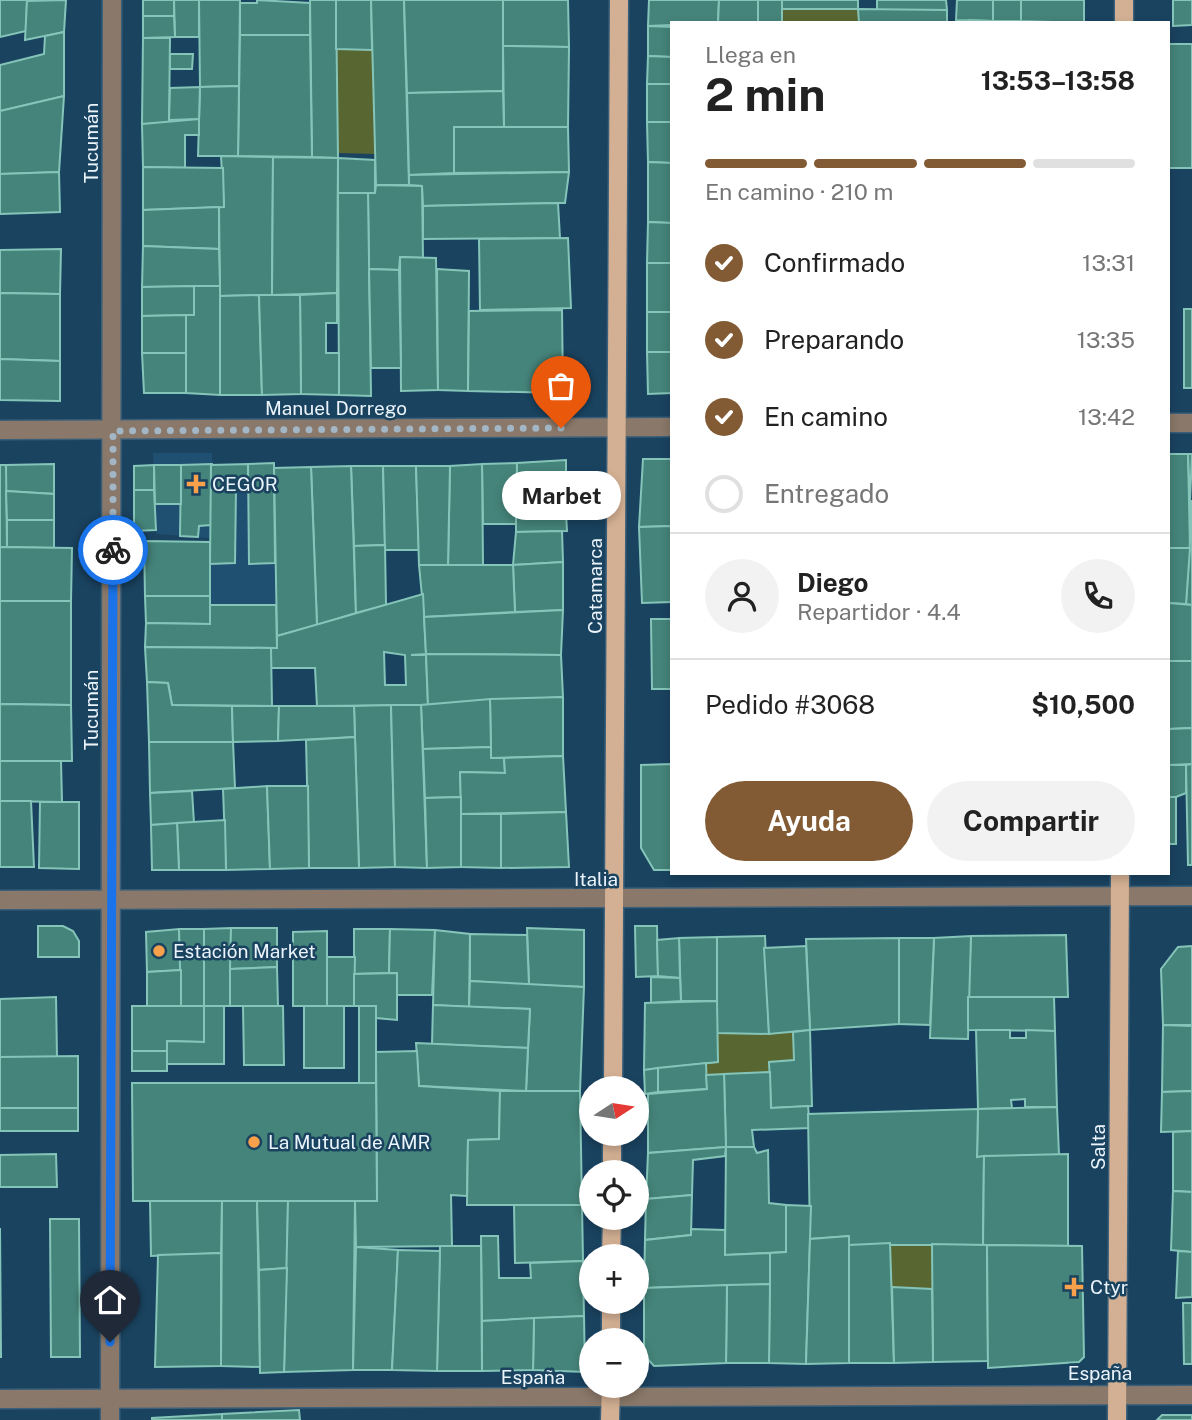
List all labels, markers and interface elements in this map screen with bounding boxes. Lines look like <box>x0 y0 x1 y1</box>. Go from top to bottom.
text: Llega en <box>705 41 796 68</box>
text: 13:53–13:58 <box>981 65 1135 96</box>
text: 2 min <box>705 67 825 121</box>
street label: Tucumán <box>80 103 102 183</box>
text: En camino · 210 m <box>705 178 893 205</box>
icon: check <box>705 244 743 282</box>
text: Confirmado <box>764 247 905 278</box>
text: 13:31 <box>1082 249 1135 276</box>
icon: check <box>705 321 743 359</box>
text: Preparando <box>764 324 904 355</box>
text: 13:35 <box>1077 326 1135 353</box>
pin <box>531 356 591 428</box>
icon: bag <box>542 367 580 405</box>
street label: Manuel Dorrego <box>265 397 407 419</box>
icon: check <box>705 398 743 436</box>
text: En camino <box>764 401 888 432</box>
text: 13:42 <box>1078 403 1135 430</box>
callout: Marbet <box>502 470 620 519</box>
place label: CEGOR <box>212 473 278 495</box>
marker: CEGOR <box>186 474 206 494</box>
text: Entregado <box>764 478 889 509</box>
text: Marbet <box>521 482 602 509</box>
courier <box>78 515 148 585</box>
icon: bike <box>94 531 132 569</box>
street label: Catamarca <box>584 538 606 634</box>
button: person <box>705 559 779 633</box>
button: phone <box>1061 559 1135 633</box>
text: Diego <box>797 567 868 598</box>
text: Repartidor · 4.4 <box>797 598 961 625</box>
street label: Tucumán <box>80 670 102 750</box>
text: Pedido #3068 <box>705 689 875 720</box>
text: $10,500 <box>1031 689 1135 720</box>
button: Ayuda <box>705 781 913 861</box>
button: Compartir <box>927 781 1135 861</box>
street label: Italia <box>574 868 618 890</box>
place label: Estación Market <box>173 940 316 962</box>
marker: Estación Market <box>151 943 167 959</box>
north arrow <box>579 1076 649 1146</box>
map controls <box>579 1076 649 1398</box>
street label: Salta <box>1087 1124 1109 1170</box>
place label: La Mutual de AMR <box>268 1131 430 1153</box>
marker: La Mutual de AMR <box>246 1134 262 1150</box>
button: locate <box>579 1160 649 1230</box>
button: + <box>579 1244 649 1314</box>
pin <box>80 1270 140 1342</box>
place label: Ctyr <box>1090 1276 1128 1298</box>
marker: Ctyr <box>1064 1277 1084 1297</box>
icon: home <box>91 1281 129 1319</box>
button: − <box>579 1328 649 1398</box>
street label: España <box>1068 1362 1132 1384</box>
street label: España <box>501 1366 565 1388</box>

